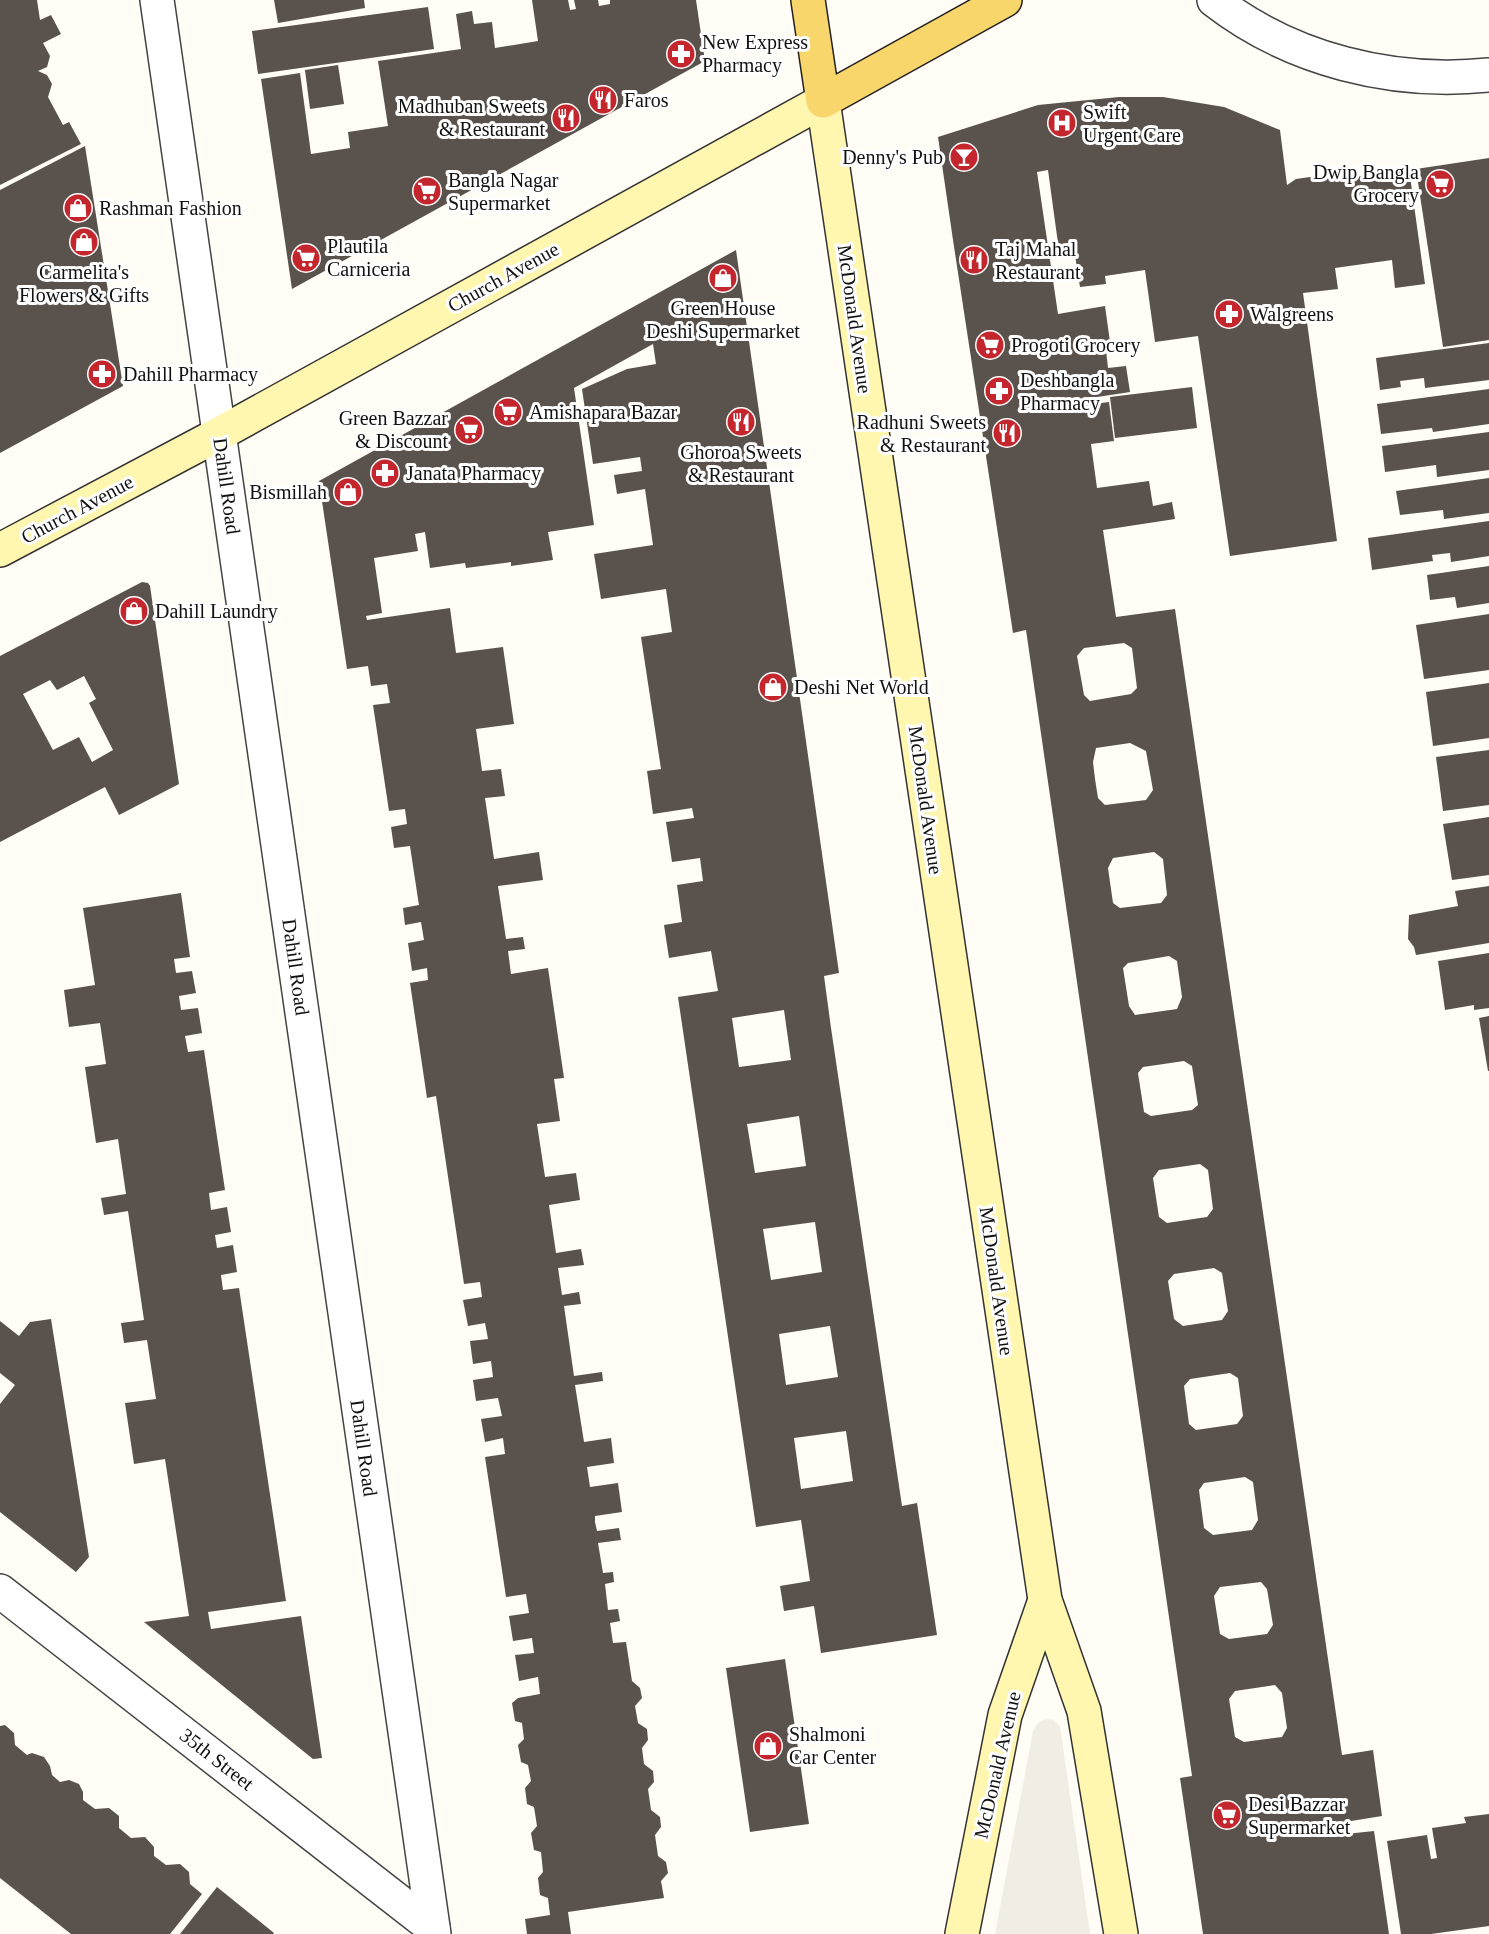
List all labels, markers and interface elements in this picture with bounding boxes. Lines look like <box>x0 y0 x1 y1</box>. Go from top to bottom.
place label: New Express Pharmacy <box>702 31 808 77</box>
pharmacy icon: New Express Pharmacy <box>665 38 697 70</box>
restaurant icon: Faros <box>587 84 619 116</box>
place label: Faros <box>624 89 669 111</box>
place label: Madhuban Sweets & Restaurant <box>398 95 545 140</box>
place label: Swift Urgent Care <box>1083 101 1181 147</box>
restaurant icon: Madhuban Sweets & Restaurant <box>550 102 582 134</box>
hospital icon: Swift Urgent Care <box>1046 107 1078 139</box>
bar icon: Denny's Pub <box>948 141 980 173</box>
place label: Denny's Pub <box>842 146 943 169</box>
place label: Dwip Bangla Grocery <box>1313 161 1419 207</box>
supermarket icon: Dwip Bangla Grocery <box>1424 168 1456 200</box>
place label: Bangla Nagar Supermarket <box>448 169 559 215</box>
supermarket icon: Bangla Nagar Supermarket <box>411 175 443 207</box>
shop icon: Rashman Fashion <box>62 192 94 224</box>
place label: Rashman Fashion <box>99 197 242 219</box>
shop icon: Carmelita's Flowers & Gifts <box>68 226 100 258</box>
place label: Plautila Carniceria <box>327 235 410 280</box>
street label: Church Avenue <box>444 237 562 317</box>
place label: Taj Mahal Restaurant <box>995 238 1081 283</box>
supermarket icon: Plautila Carniceria <box>290 242 322 274</box>
street label: McDonald Avenue <box>834 243 876 395</box>
restaurant icon: Taj Mahal Restaurant <box>958 244 990 276</box>
place label: Carmelita's Flowers & Gifts <box>19 261 149 306</box>
shop icon: Green House Deshi Supermarket <box>707 262 739 294</box>
place label: Green House Deshi Supermarket <box>646 297 800 343</box>
pharmacy icon: Walgreens <box>1213 298 1245 330</box>
place label: Walgreens <box>1250 303 1334 326</box>
supermarket icon: Progoti Grocery <box>974 329 1006 361</box>
place label: Progoti Grocery <box>1011 334 1140 357</box>
pharmacy icon: Dahill Pharmacy <box>86 358 118 390</box>
place label: Dahill Pharmacy <box>123 363 258 386</box>
place label: Deshbangla Pharmacy <box>1020 369 1115 415</box>
pharmacy icon: Deshbangla Pharmacy <box>983 375 1015 407</box>
supermarket icon: Amishapara Bazar <box>492 396 524 428</box>
place label: Amishapara Bazar <box>529 401 678 424</box>
restaurant icon: Ghoroa Sweets & Restaurant <box>725 406 757 438</box>
place label: Green Bazzar & Discount <box>339 407 448 452</box>
place label: Radhuni Sweets & Restaurant <box>857 411 986 456</box>
supermarket icon: Green Bazzar & Discount <box>453 414 485 446</box>
restaurant icon: Radhuni Sweets & Restaurant <box>991 417 1023 449</box>
street label: Dahill Road <box>209 436 245 536</box>
place label: Ghoroa Sweets & Restaurant <box>680 441 802 486</box>
pharmacy icon: Janata Pharmacy <box>369 457 401 489</box>
place label: Janata Pharmacy <box>406 462 541 485</box>
street label: Church Avenue <box>17 470 137 548</box>
shop icon: Bismillah <box>332 476 364 508</box>
place label: Bismillah <box>249 481 327 503</box>
shop icon: Dahill Laundry <box>118 595 150 627</box>
place label: Dahill Laundry <box>155 600 278 623</box>
shop icon: Deshi Net World <box>757 671 789 703</box>
place label: Deshi Net World <box>794 676 929 698</box>
street label: McDonald Avenue <box>905 724 947 876</box>
street label: Dahill Road <box>278 917 314 1017</box>
street label: McDonald Avenue <box>976 1205 1018 1357</box>
street label: Dahill Road <box>346 1398 382 1498</box>
street label: McDonald Avenue <box>969 1689 1025 1841</box>
street label: 35th Street <box>176 1723 258 1795</box>
place label: Shalmoni Car Center <box>789 1723 877 1768</box>
shop icon: Shalmoni Car Center <box>752 1730 784 1762</box>
place label: Desi Bazzar Supermarket <box>1248 1793 1351 1839</box>
supermarket icon: Desi Bazzar Supermarket <box>1211 1799 1243 1831</box>

